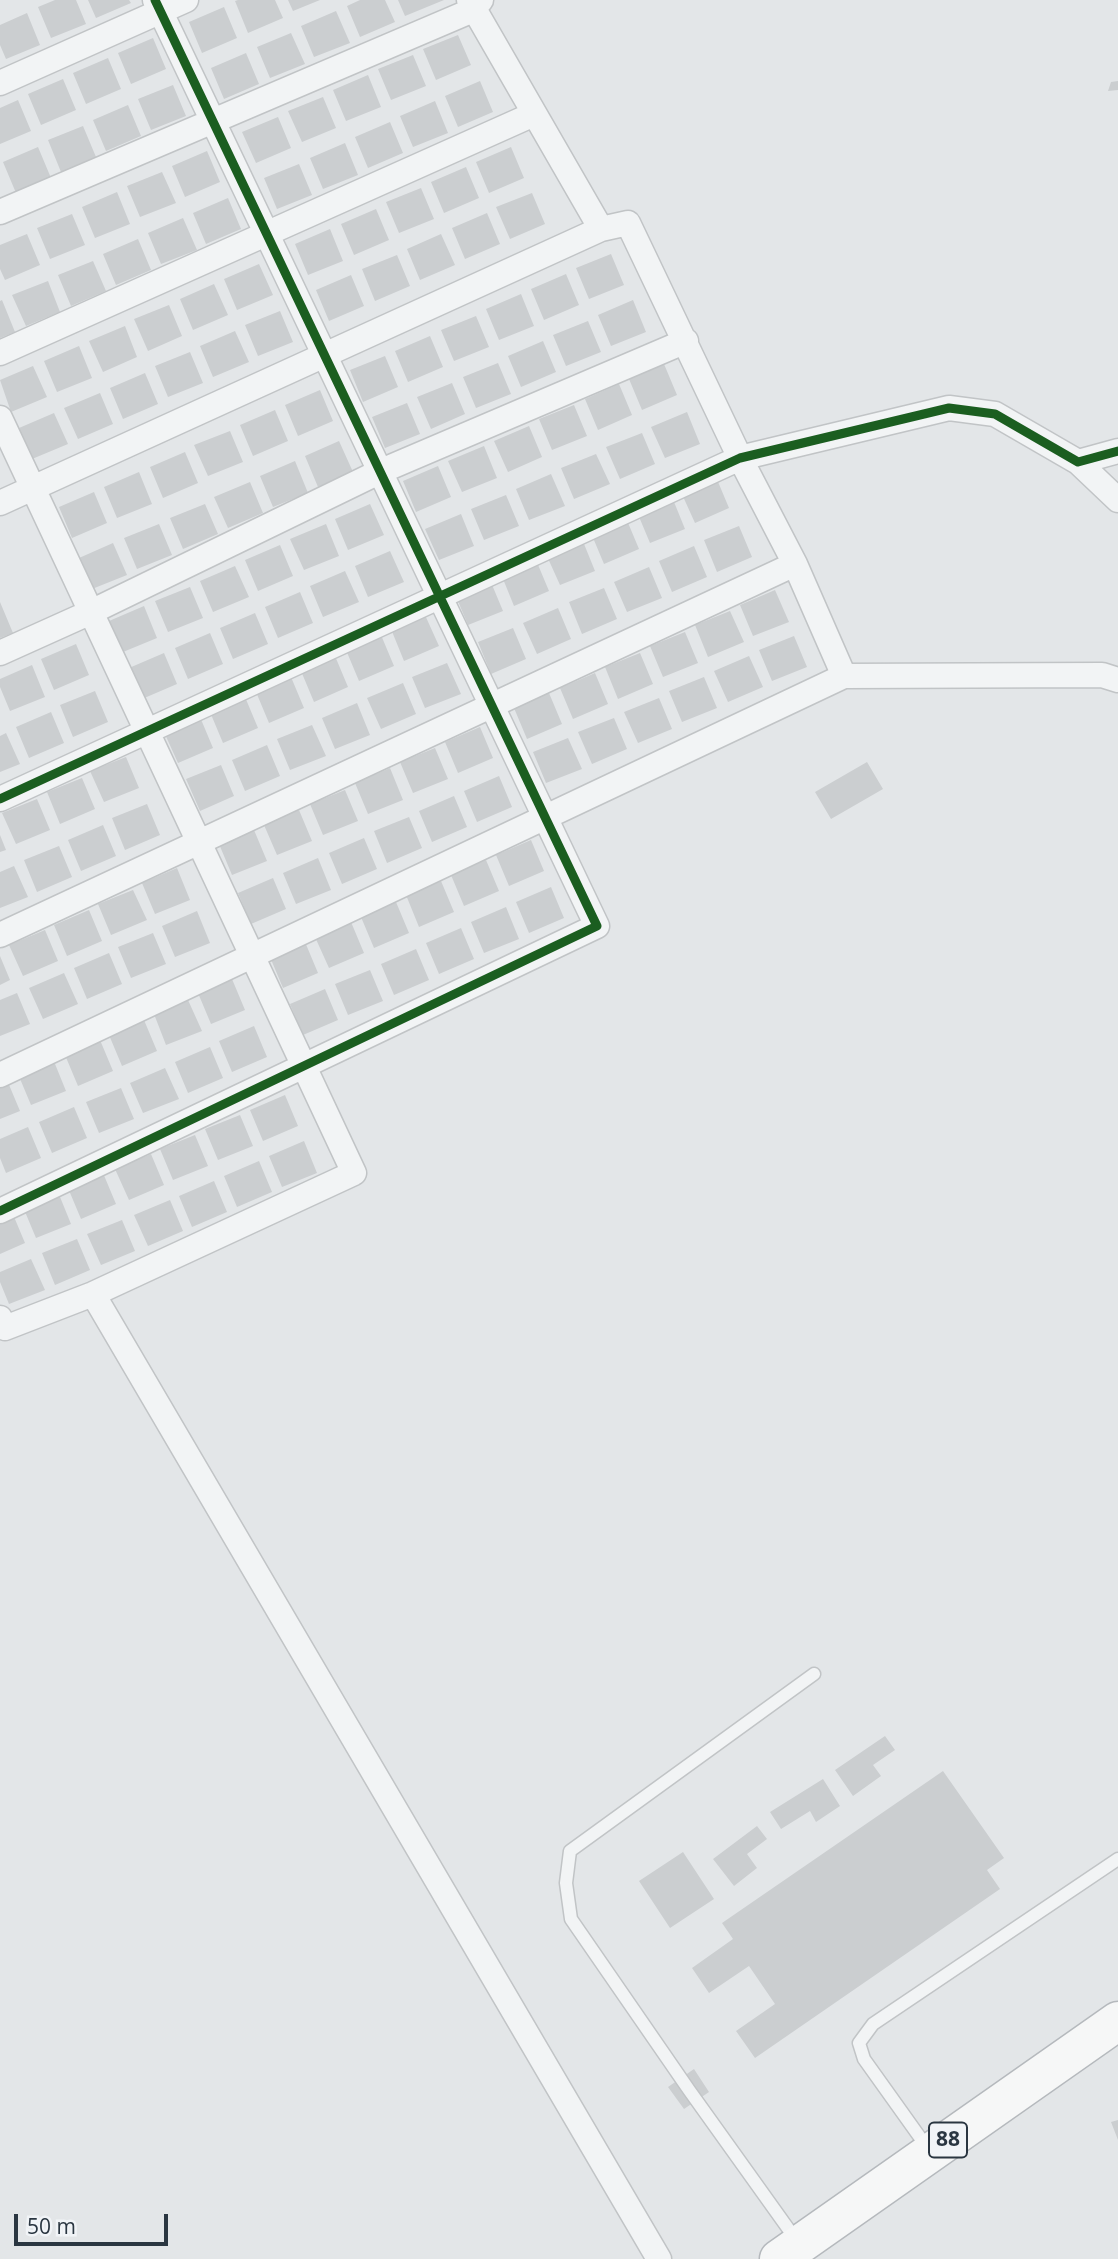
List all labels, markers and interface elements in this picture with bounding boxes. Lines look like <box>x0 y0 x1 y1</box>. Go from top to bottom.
road number: 88 <box>929 2122 967 2158</box>
scale bar <box>18 2200 172 2244</box>
text: 50 m <box>27 2212 76 2240</box>

